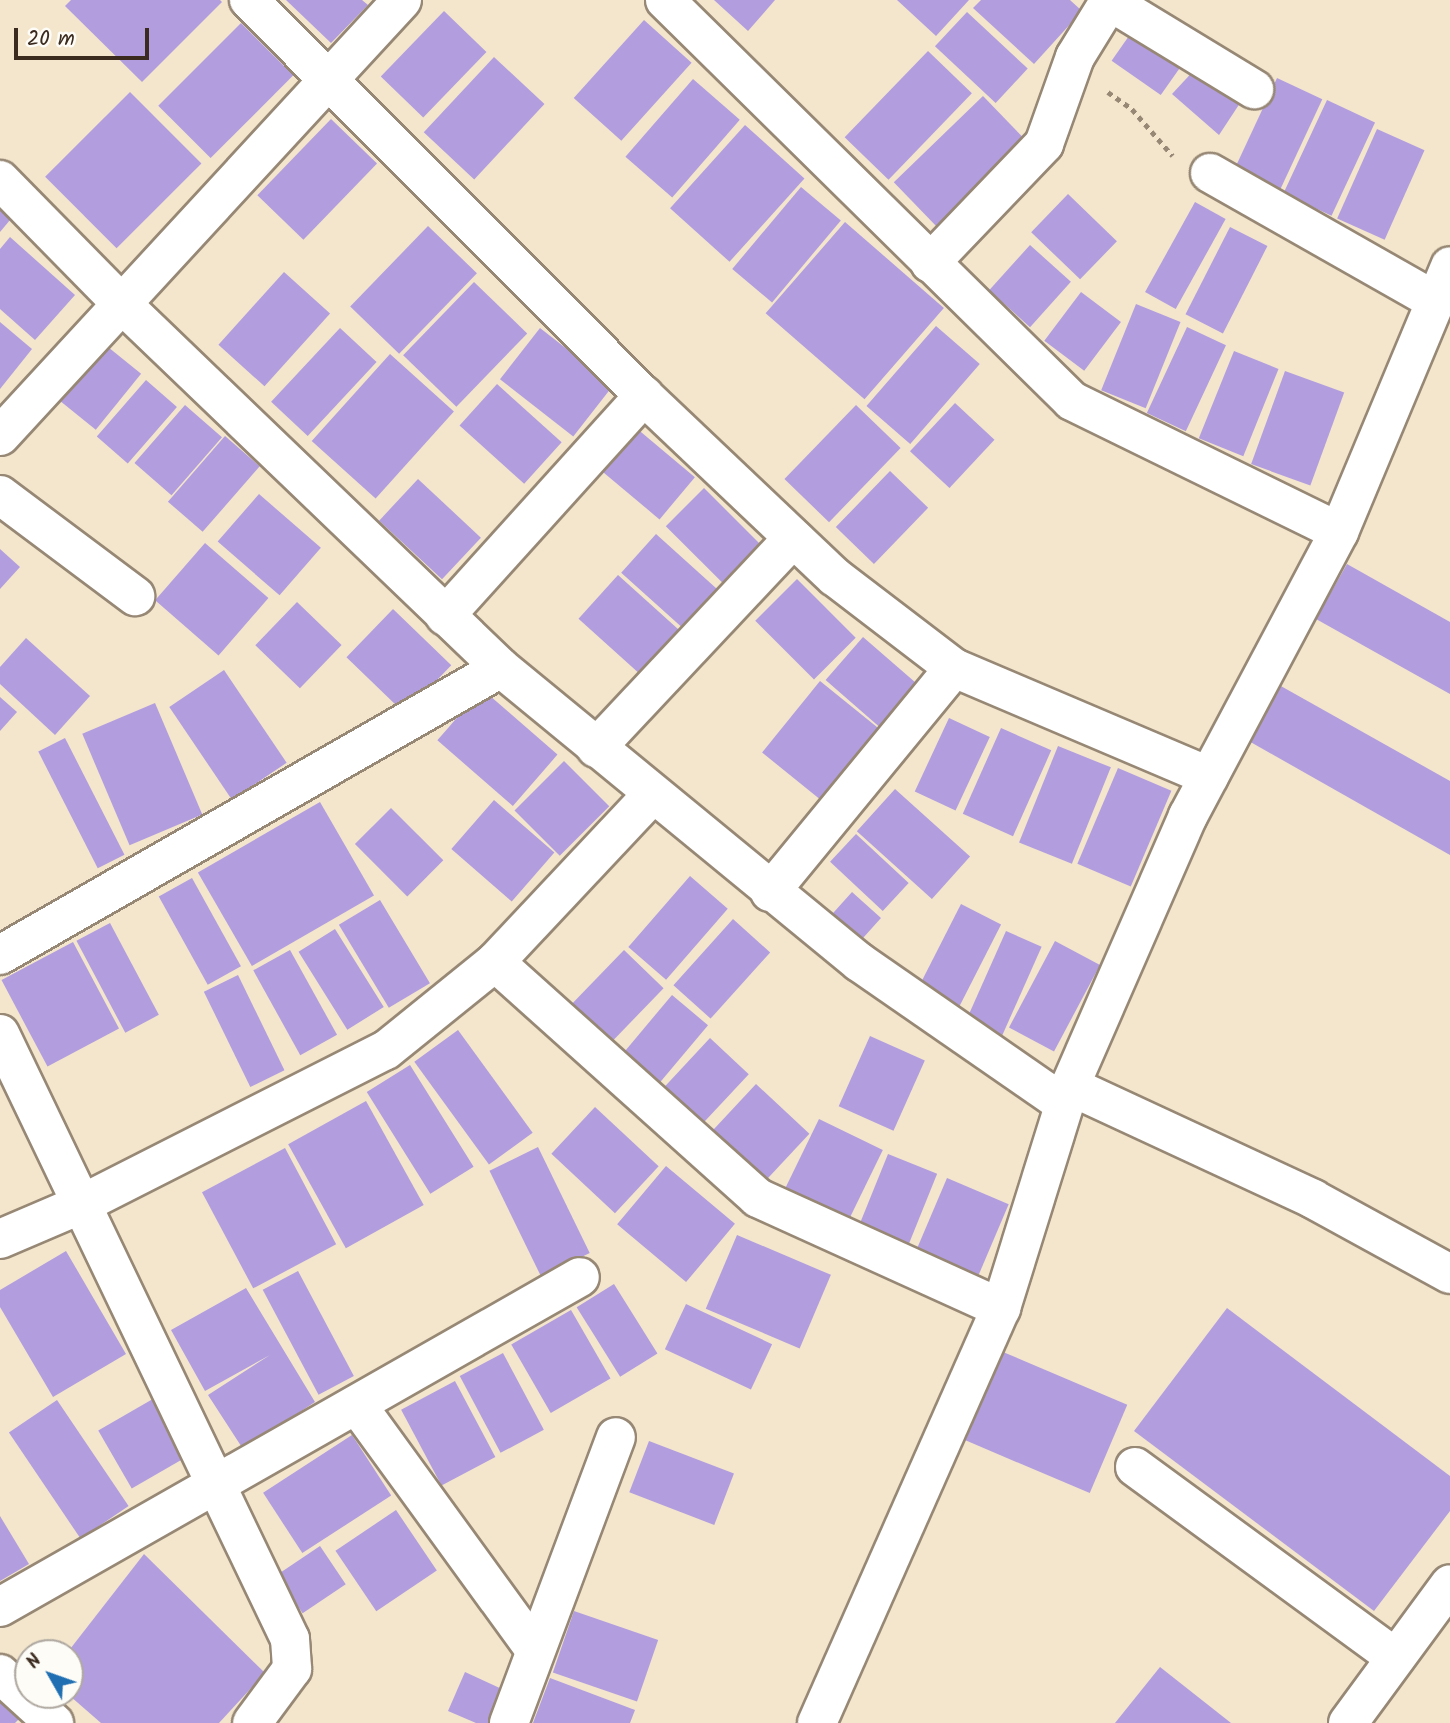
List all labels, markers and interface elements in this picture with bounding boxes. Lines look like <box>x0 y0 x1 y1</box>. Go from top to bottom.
scale bar <box>18 14 152 58</box>
text: 20 m <box>27 23 75 56</box>
north arrow <box>14 1639 84 1709</box>
text: N <box>19 1648 50 1676</box>

